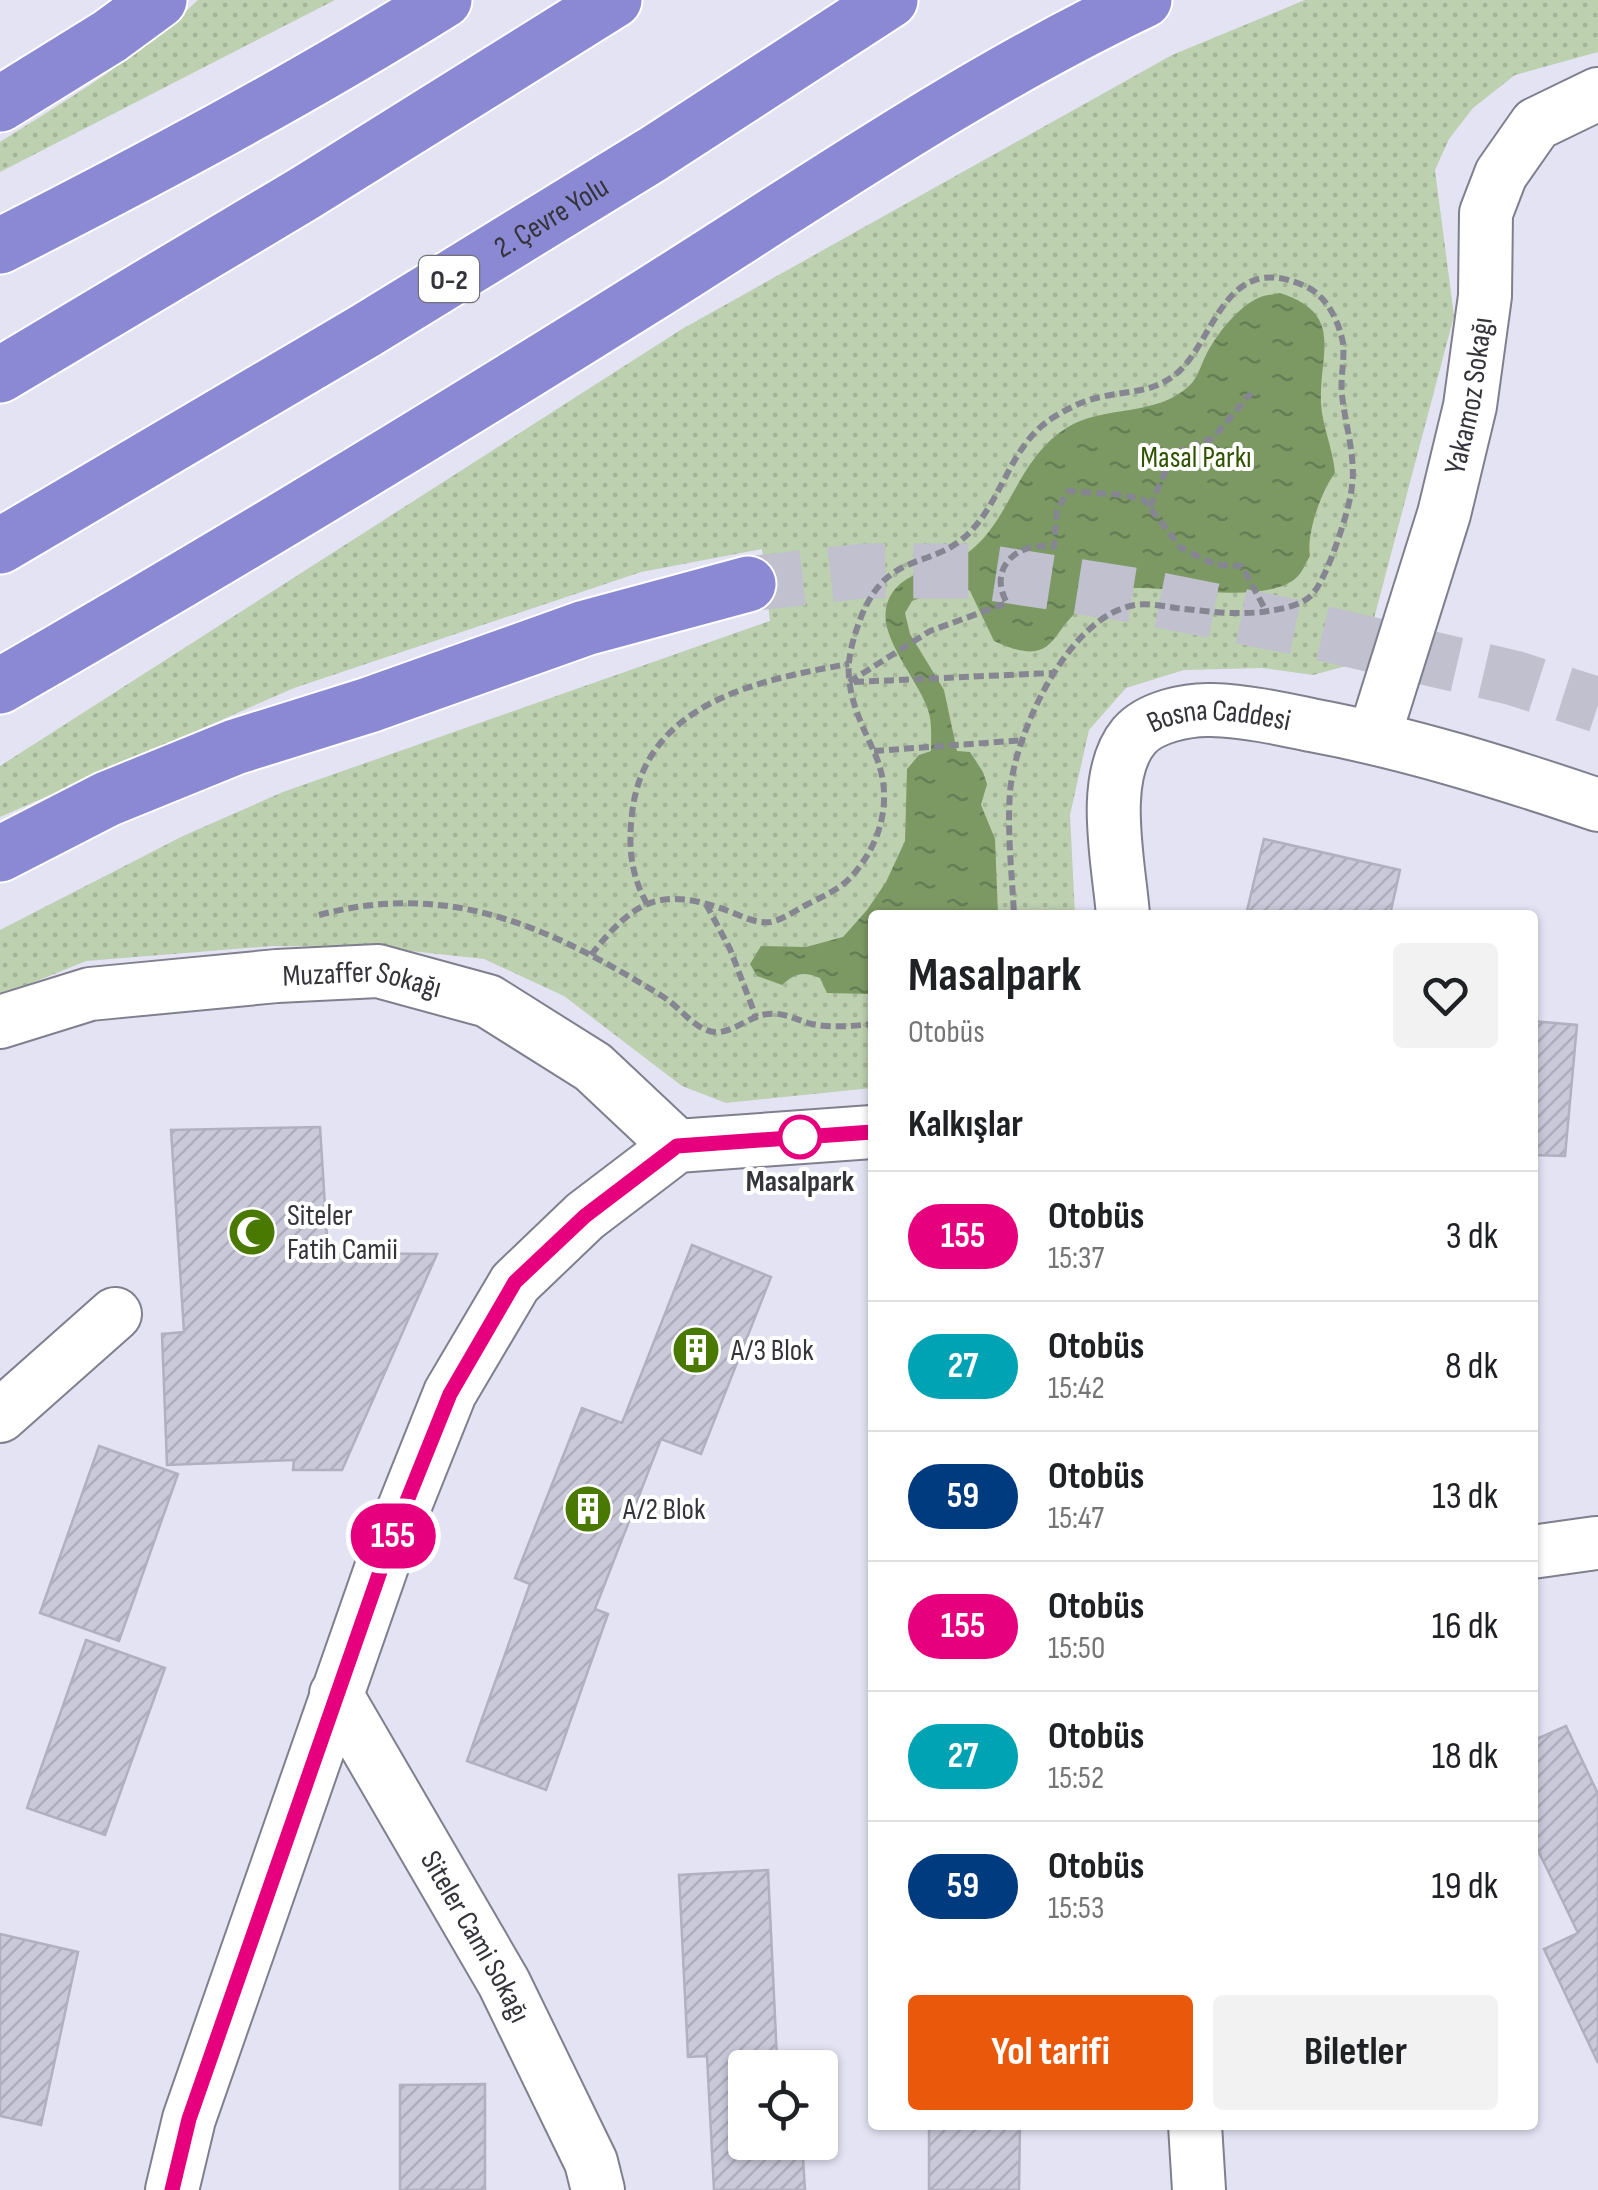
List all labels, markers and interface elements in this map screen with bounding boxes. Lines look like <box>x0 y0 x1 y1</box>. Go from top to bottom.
street label: 2. Çevre Yolu <box>488 169 615 266</box>
road number: O-2 <box>419 256 479 302</box>
street label: Yakamoz Sokağı <box>1437 315 1501 478</box>
park label: Masal Parkı <box>1140 440 1252 476</box>
street label: Bosna Caddesi <box>1141 693 1294 741</box>
button: heart <box>1393 943 1498 1048</box>
text: Masalpark <box>908 947 1081 1004</box>
street label: Muzaffer Sokağı <box>282 954 445 1006</box>
text: Otobüs <box>908 1013 985 1052</box>
text: Kalkışlar <box>908 1102 1023 1147</box>
marker: Masalpark <box>779 1116 821 1158</box>
place label: Masalpark <box>746 1164 854 1200</box>
text: Otobüs <box>1048 1194 1144 1239</box>
place label: Siteler Fatih Camii <box>287 1198 398 1268</box>
mosque icon: Siteler Fatih Camii <box>226 1206 278 1258</box>
text: 3 dk <box>1446 1214 1498 1259</box>
text: 155 <box>941 1215 985 1258</box>
text: 15:37 <box>1048 1239 1104 1278</box>
building icon: A/3 Blok <box>670 1324 722 1376</box>
text: Otobüs <box>1048 1324 1144 1369</box>
place label: A/3 Blok <box>730 1333 814 1369</box>
text: 8 dk <box>1445 1344 1498 1389</box>
text: 27 <box>948 1345 978 1388</box>
text: 15:42 <box>1048 1369 1105 1408</box>
text: Otobüs <box>1048 1454 1144 1499</box>
text: 13 dk <box>1432 1474 1498 1519</box>
text: 59 <box>947 1475 979 1518</box>
building icon: A/2 Blok <box>562 1483 614 1535</box>
place label: A/2 Blok <box>622 1492 706 1528</box>
text: 15:47 <box>1048 1499 1104 1538</box>
line badge: 155 <box>336 1504 450 1568</box>
text: 155 <box>371 1515 415 1558</box>
text: Otobüs <box>1048 1584 1144 1629</box>
text: 16 dk <box>1432 1604 1498 1649</box>
text: 155 <box>941 1605 985 1648</box>
text: 15:50 <box>1048 1629 1105 1668</box>
text: Otobüs <box>1048 1714 1144 1759</box>
text: 18 dk <box>1432 1734 1498 1779</box>
text: 27 <box>948 1735 978 1778</box>
text: 15:52 <box>1048 1759 1104 1798</box>
text: Otobüs <box>1048 1844 1144 1889</box>
street label: Siteler Cami Sokağı <box>412 1845 537 2029</box>
text: 19 dk <box>1431 1864 1498 1909</box>
text: 59 <box>947 1865 979 1908</box>
text: 15:53 <box>1048 1889 1104 1928</box>
button: Yol tarifi <box>908 1995 1193 2110</box>
button: Biletler <box>1213 1995 1498 2110</box>
map controls <box>728 2050 838 2160</box>
button: locate <box>728 2050 838 2160</box>

